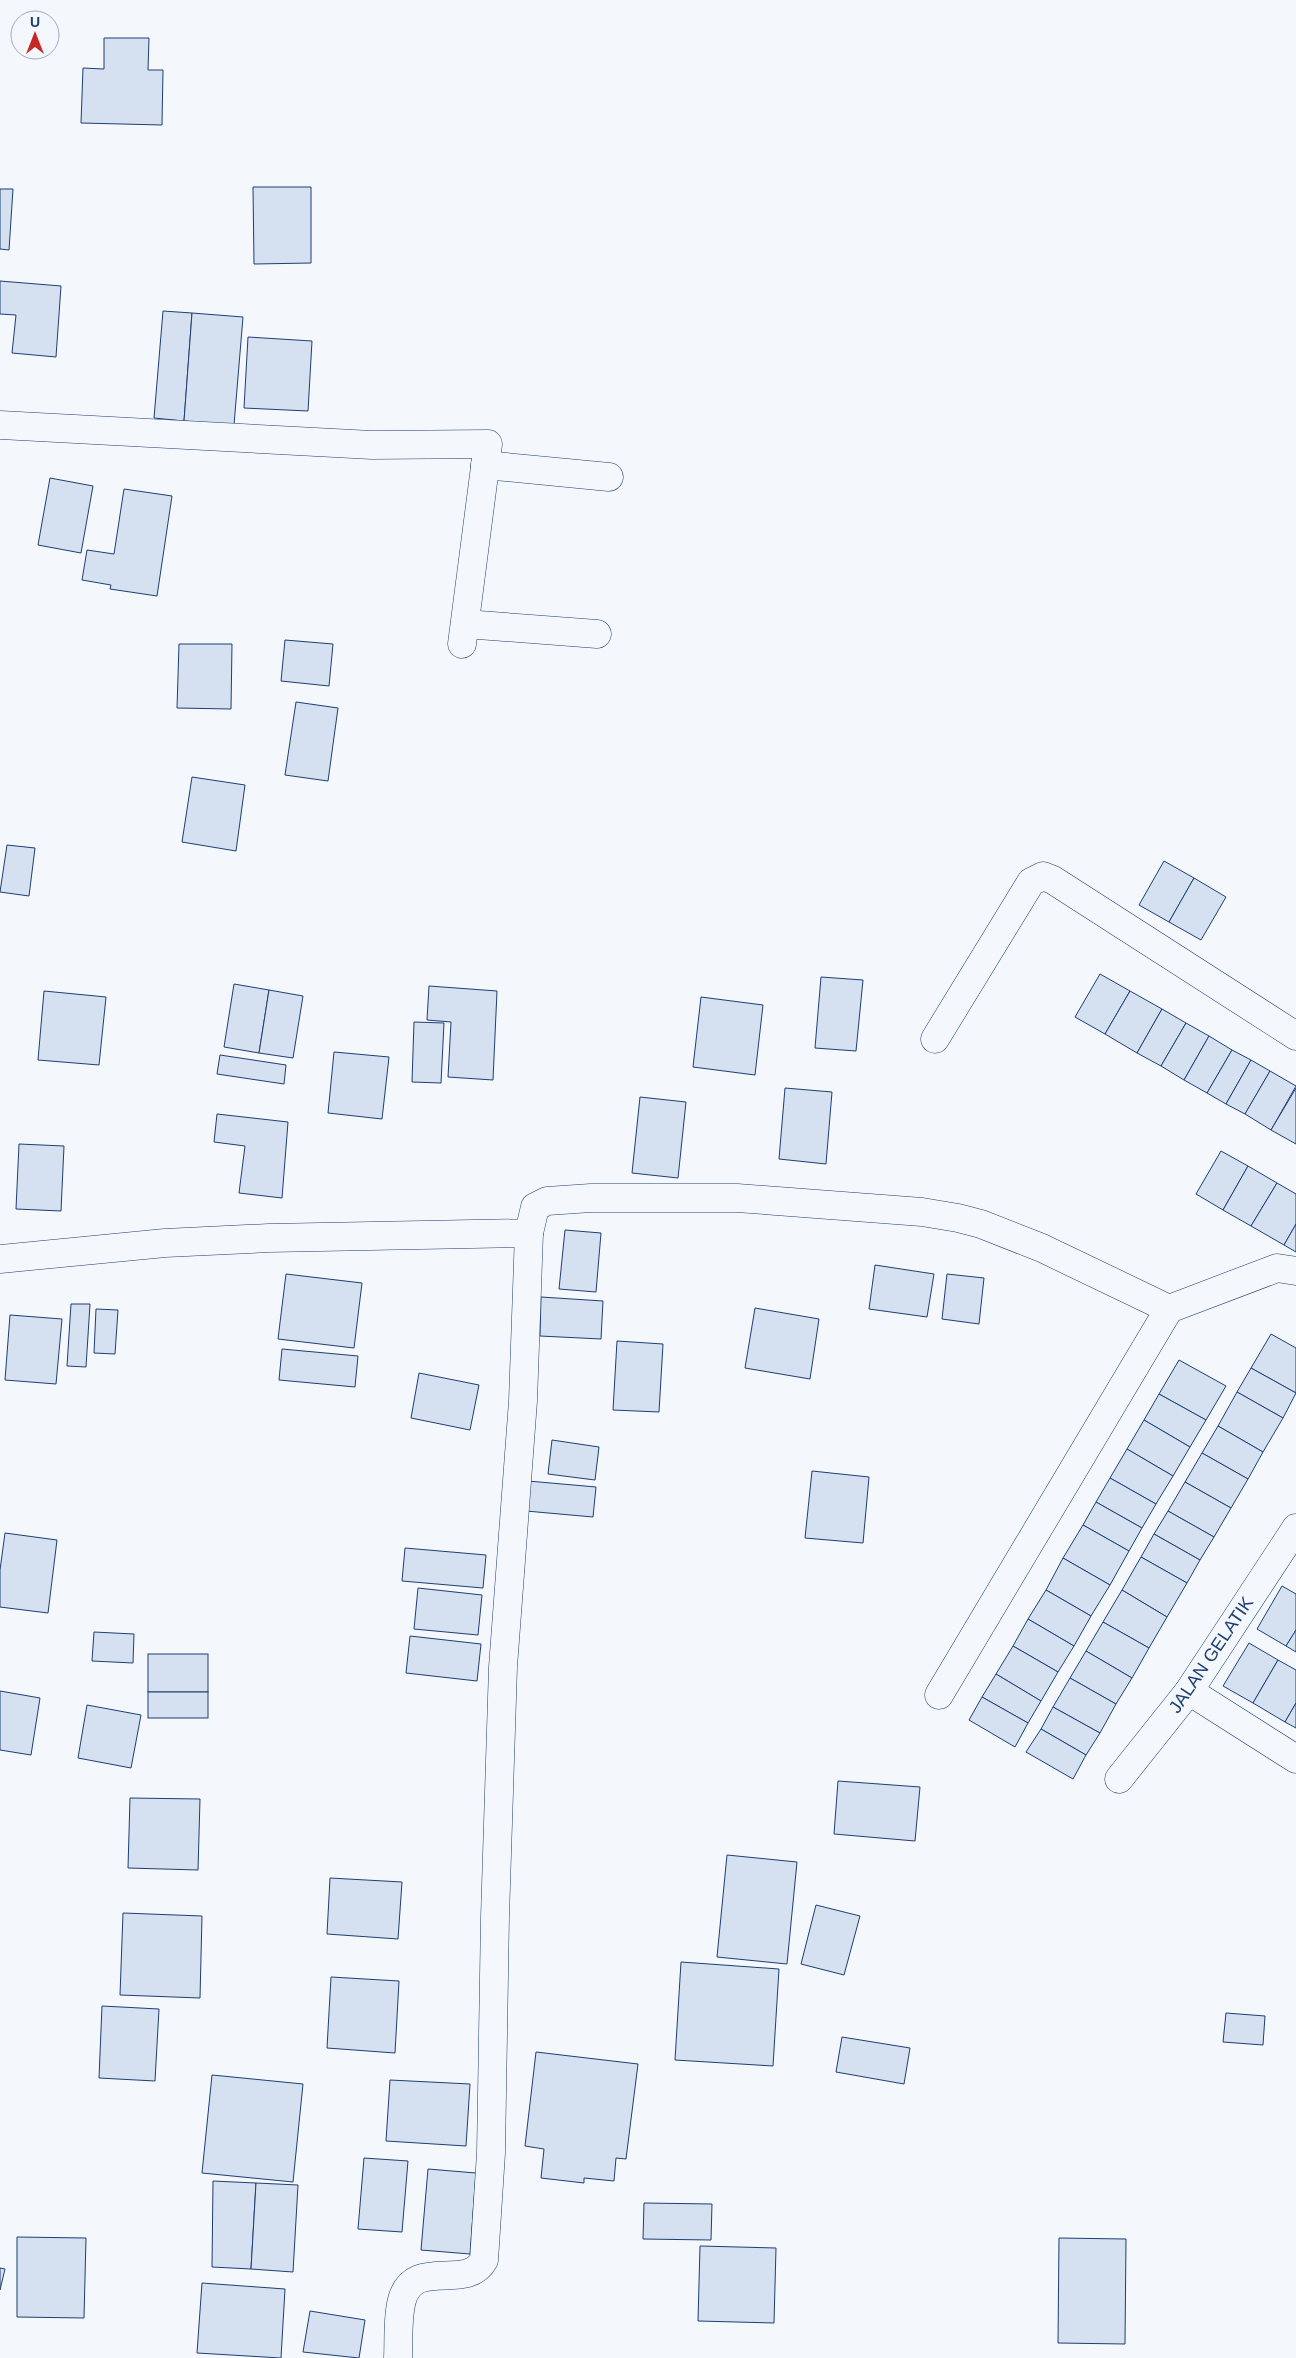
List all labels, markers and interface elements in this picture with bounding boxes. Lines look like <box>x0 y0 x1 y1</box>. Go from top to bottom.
north arrow <box>10 10 60 60</box>
text: U <box>30 14 40 30</box>
street label: JALAN GELATIK <box>1165 1593 1257 1717</box>

